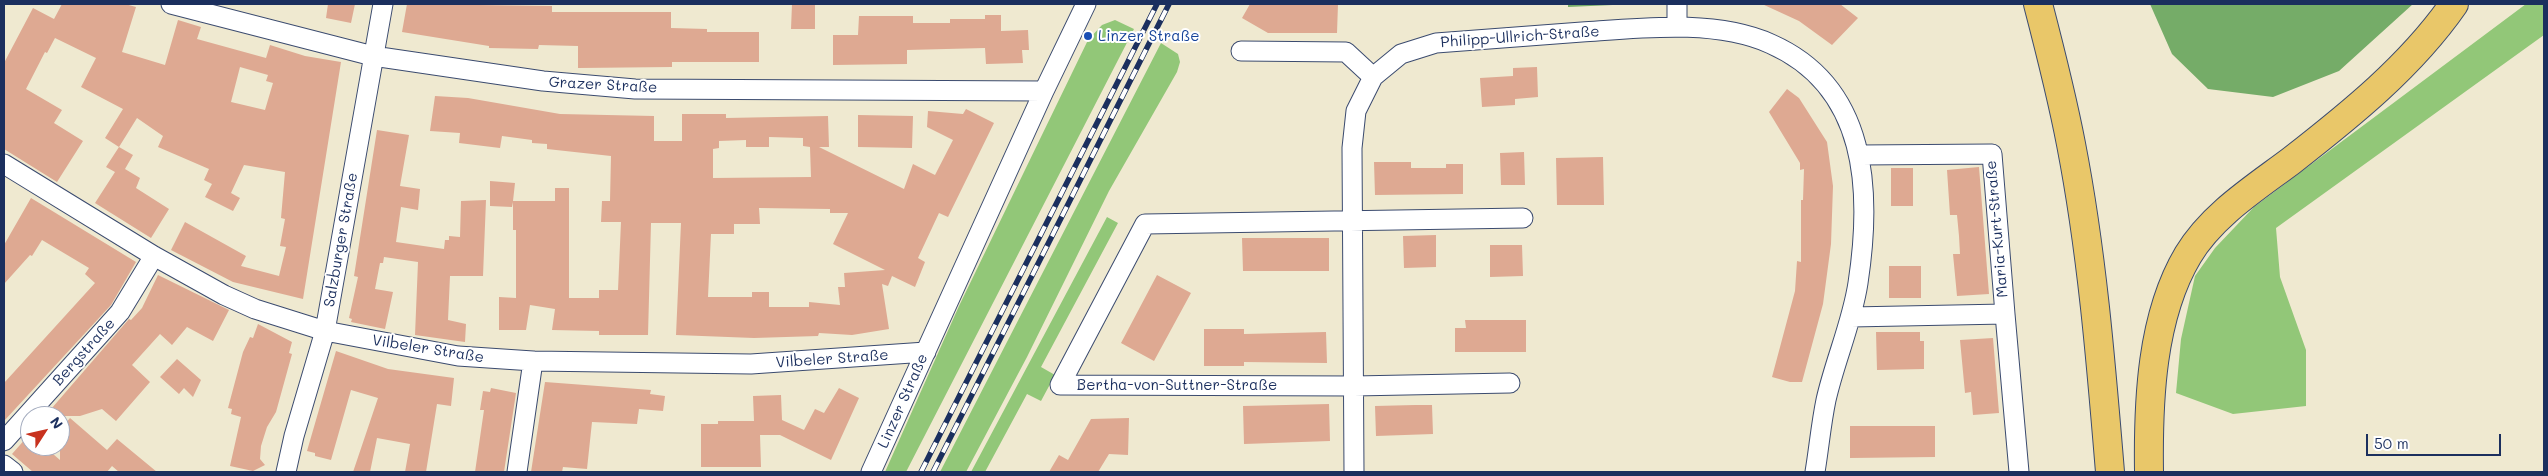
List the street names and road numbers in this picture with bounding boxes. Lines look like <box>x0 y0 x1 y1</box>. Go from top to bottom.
street label: Philipp-Ullrich-Straße <box>1440 22 1600 52</box>
street label: Grazer Straße <box>548 73 658 97</box>
street label: Maria-Kurt-Straße <box>1982 160 2012 298</box>
street label: Salzburger Straße <box>320 171 362 309</box>
street label: Bergstraße <box>49 315 119 389</box>
street label: Vilbeler Straße <box>371 331 485 367</box>
street label: Vilbeler Straße <box>775 346 889 372</box>
street label: Linzer Straße <box>874 351 932 451</box>
street label: Bertha-von-Suttner-Straße <box>1077 376 1277 394</box>

